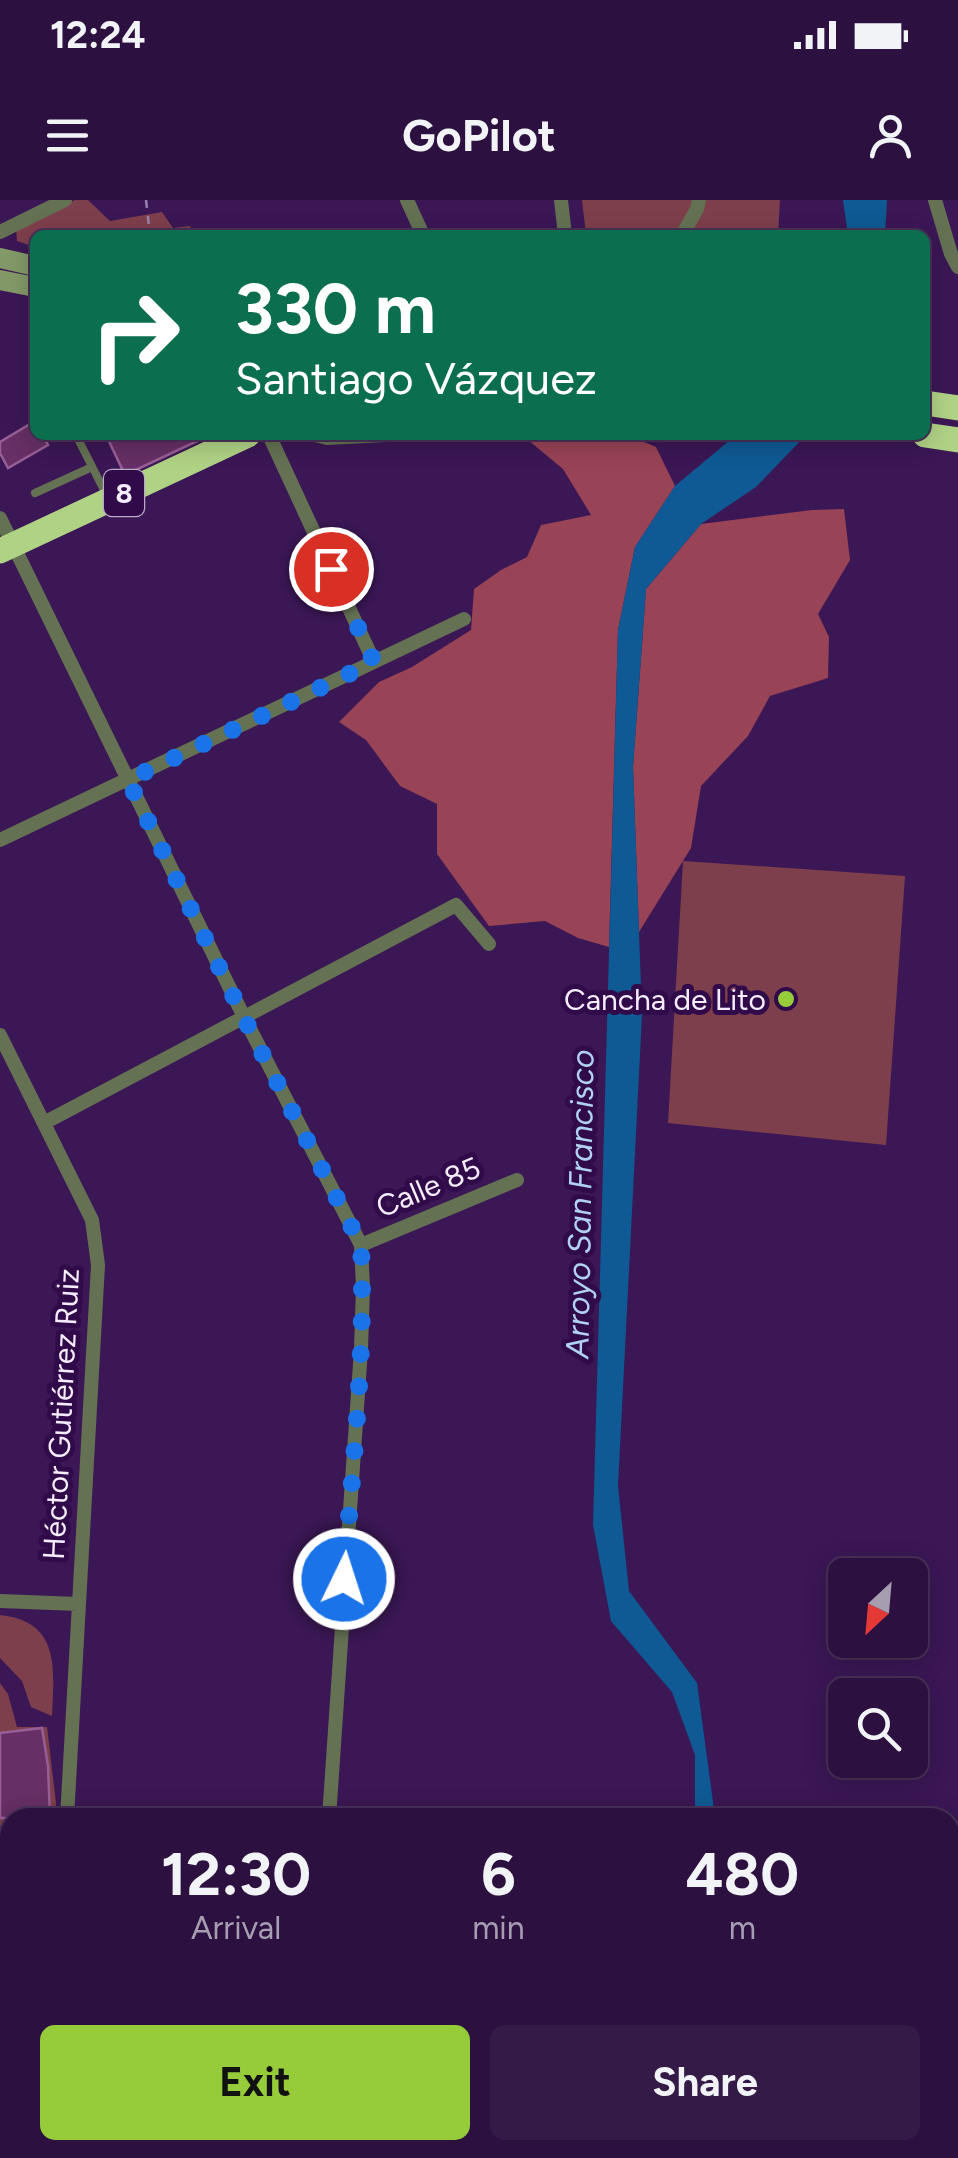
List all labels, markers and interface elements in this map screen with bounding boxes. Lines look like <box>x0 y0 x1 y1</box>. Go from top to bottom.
text: 12:24 <box>50 12 146 58</box>
icon: menu <box>40 108 95 163</box>
text: GoPilot <box>402 108 556 162</box>
icon: person <box>863 108 918 163</box>
text: 330 m <box>235 266 436 351</box>
icon: right <box>70 270 200 400</box>
text: Santiago Vázquez <box>235 351 597 405</box>
road number: 8 <box>104 470 144 516</box>
pin <box>289 527 374 612</box>
icon: arrive <box>304 542 359 597</box>
place label: Cancha de Lito <box>564 981 766 1018</box>
marker: Cancha de Lito <box>775 988 797 1010</box>
water label: Arroyo San Francisco <box>558 1049 602 1361</box>
street label: Calle 85 <box>370 1149 486 1225</box>
street label: Héctor Gutiérrez Ruiz <box>35 1267 87 1561</box>
position arrow <box>292 1527 396 1631</box>
north arrow <box>828 1558 928 1658</box>
map controls <box>828 1558 928 1778</box>
button: search <box>828 1678 928 1778</box>
text: 12:30 <box>161 1838 311 1910</box>
text: 6 <box>481 1838 516 1910</box>
text: 480 <box>686 1838 799 1910</box>
text: Arrival <box>191 1909 281 1947</box>
text: min <box>472 1909 525 1947</box>
text: m <box>729 1909 756 1947</box>
button: Exit <box>40 2025 470 2140</box>
button: Share <box>490 2025 920 2140</box>

